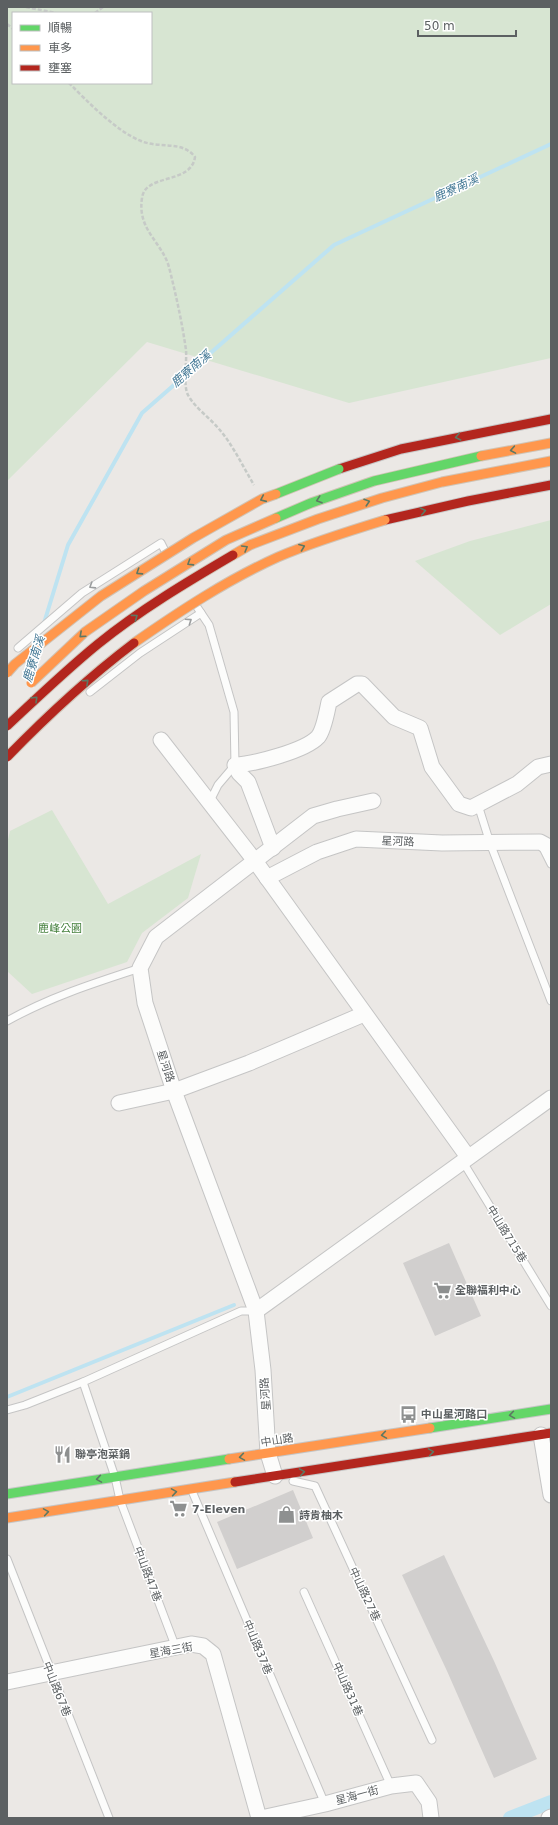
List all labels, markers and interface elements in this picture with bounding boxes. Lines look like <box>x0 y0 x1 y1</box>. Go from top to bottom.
legend <box>12 12 152 84</box>
scale bar <box>418 12 516 38</box>
text: 50 m <box>424 19 455 33</box>
text: 順暢 <box>48 21 72 35</box>
text: 車多 <box>48 41 72 55</box>
text: 壅塞 <box>48 61 72 75</box>
water label: 鹿寮南溪 <box>431 171 483 204</box>
water label: 鹿寮南溪 <box>168 347 215 390</box>
one-way arrow <box>454 432 461 440</box>
one-way arrow <box>509 445 516 453</box>
one-way arrow <box>260 494 267 502</box>
one-way arrow <box>316 495 323 504</box>
one-way arrow <box>363 499 370 507</box>
one-way arrow <box>420 507 427 516</box>
one-way arrow <box>298 543 305 551</box>
one-way arrow <box>241 545 249 552</box>
one-way arrow <box>187 558 194 565</box>
one-way arrow <box>136 567 143 575</box>
one-way arrow <box>89 582 96 589</box>
one-way arrow <box>131 615 138 622</box>
one-way arrow <box>185 618 192 626</box>
one-way arrow <box>79 630 87 638</box>
water label: 鹿寮南溪 <box>20 632 48 684</box>
one-way arrow <box>81 679 88 686</box>
one-way arrow <box>30 697 38 704</box>
street label: 星河路 <box>381 834 415 849</box>
park label: 鹿峰公園 <box>38 922 82 935</box>
street label: 星河路 <box>154 1048 177 1084</box>
street label: 中山路715巷 <box>484 1203 529 1265</box>
supermarket icon: 全聯福利中心 <box>432 1280 452 1300</box>
place label: 全聯福利中心 <box>455 1284 521 1297</box>
street label: 星河路 <box>258 1377 273 1411</box>
bus stop icon: 中山星河路口 <box>398 1404 418 1424</box>
place label: 中山星河路口 <box>421 1408 487 1421</box>
one-way arrow <box>509 1410 516 1419</box>
one-way arrow <box>381 1430 387 1439</box>
street label: 中山路 <box>260 1431 294 1449</box>
restaurant icon: 聯亭泡菜鍋 <box>52 1444 72 1464</box>
place label: 聯亭泡菜鍋 <box>75 1448 130 1461</box>
one-way arrow <box>428 1448 434 1457</box>
one-way arrow <box>239 1452 245 1461</box>
one-way arrow <box>299 1468 306 1477</box>
one-way arrow <box>96 1475 103 1483</box>
one-way arrow <box>171 1488 177 1497</box>
supermarket icon: 7-Eleven <box>169 1499 189 1519</box>
place label: 7-Eleven <box>192 1503 245 1516</box>
shop icon: 詩肯柚木 <box>276 1505 296 1525</box>
one-way arrow <box>42 1508 49 1517</box>
place label: 詩肯柚木 <box>299 1509 343 1522</box>
street label: 中山路47巷 <box>131 1545 164 1604</box>
street label: 中山路27巷 <box>346 1565 383 1623</box>
street label: 中山路37巷 <box>240 1618 275 1676</box>
street label: 星海三街 <box>148 1640 194 1661</box>
street label: 中山路67巷 <box>40 1660 73 1719</box>
street label: 中山路31巷 <box>330 1660 365 1718</box>
street label: 星海一街 <box>334 1784 380 1807</box>

